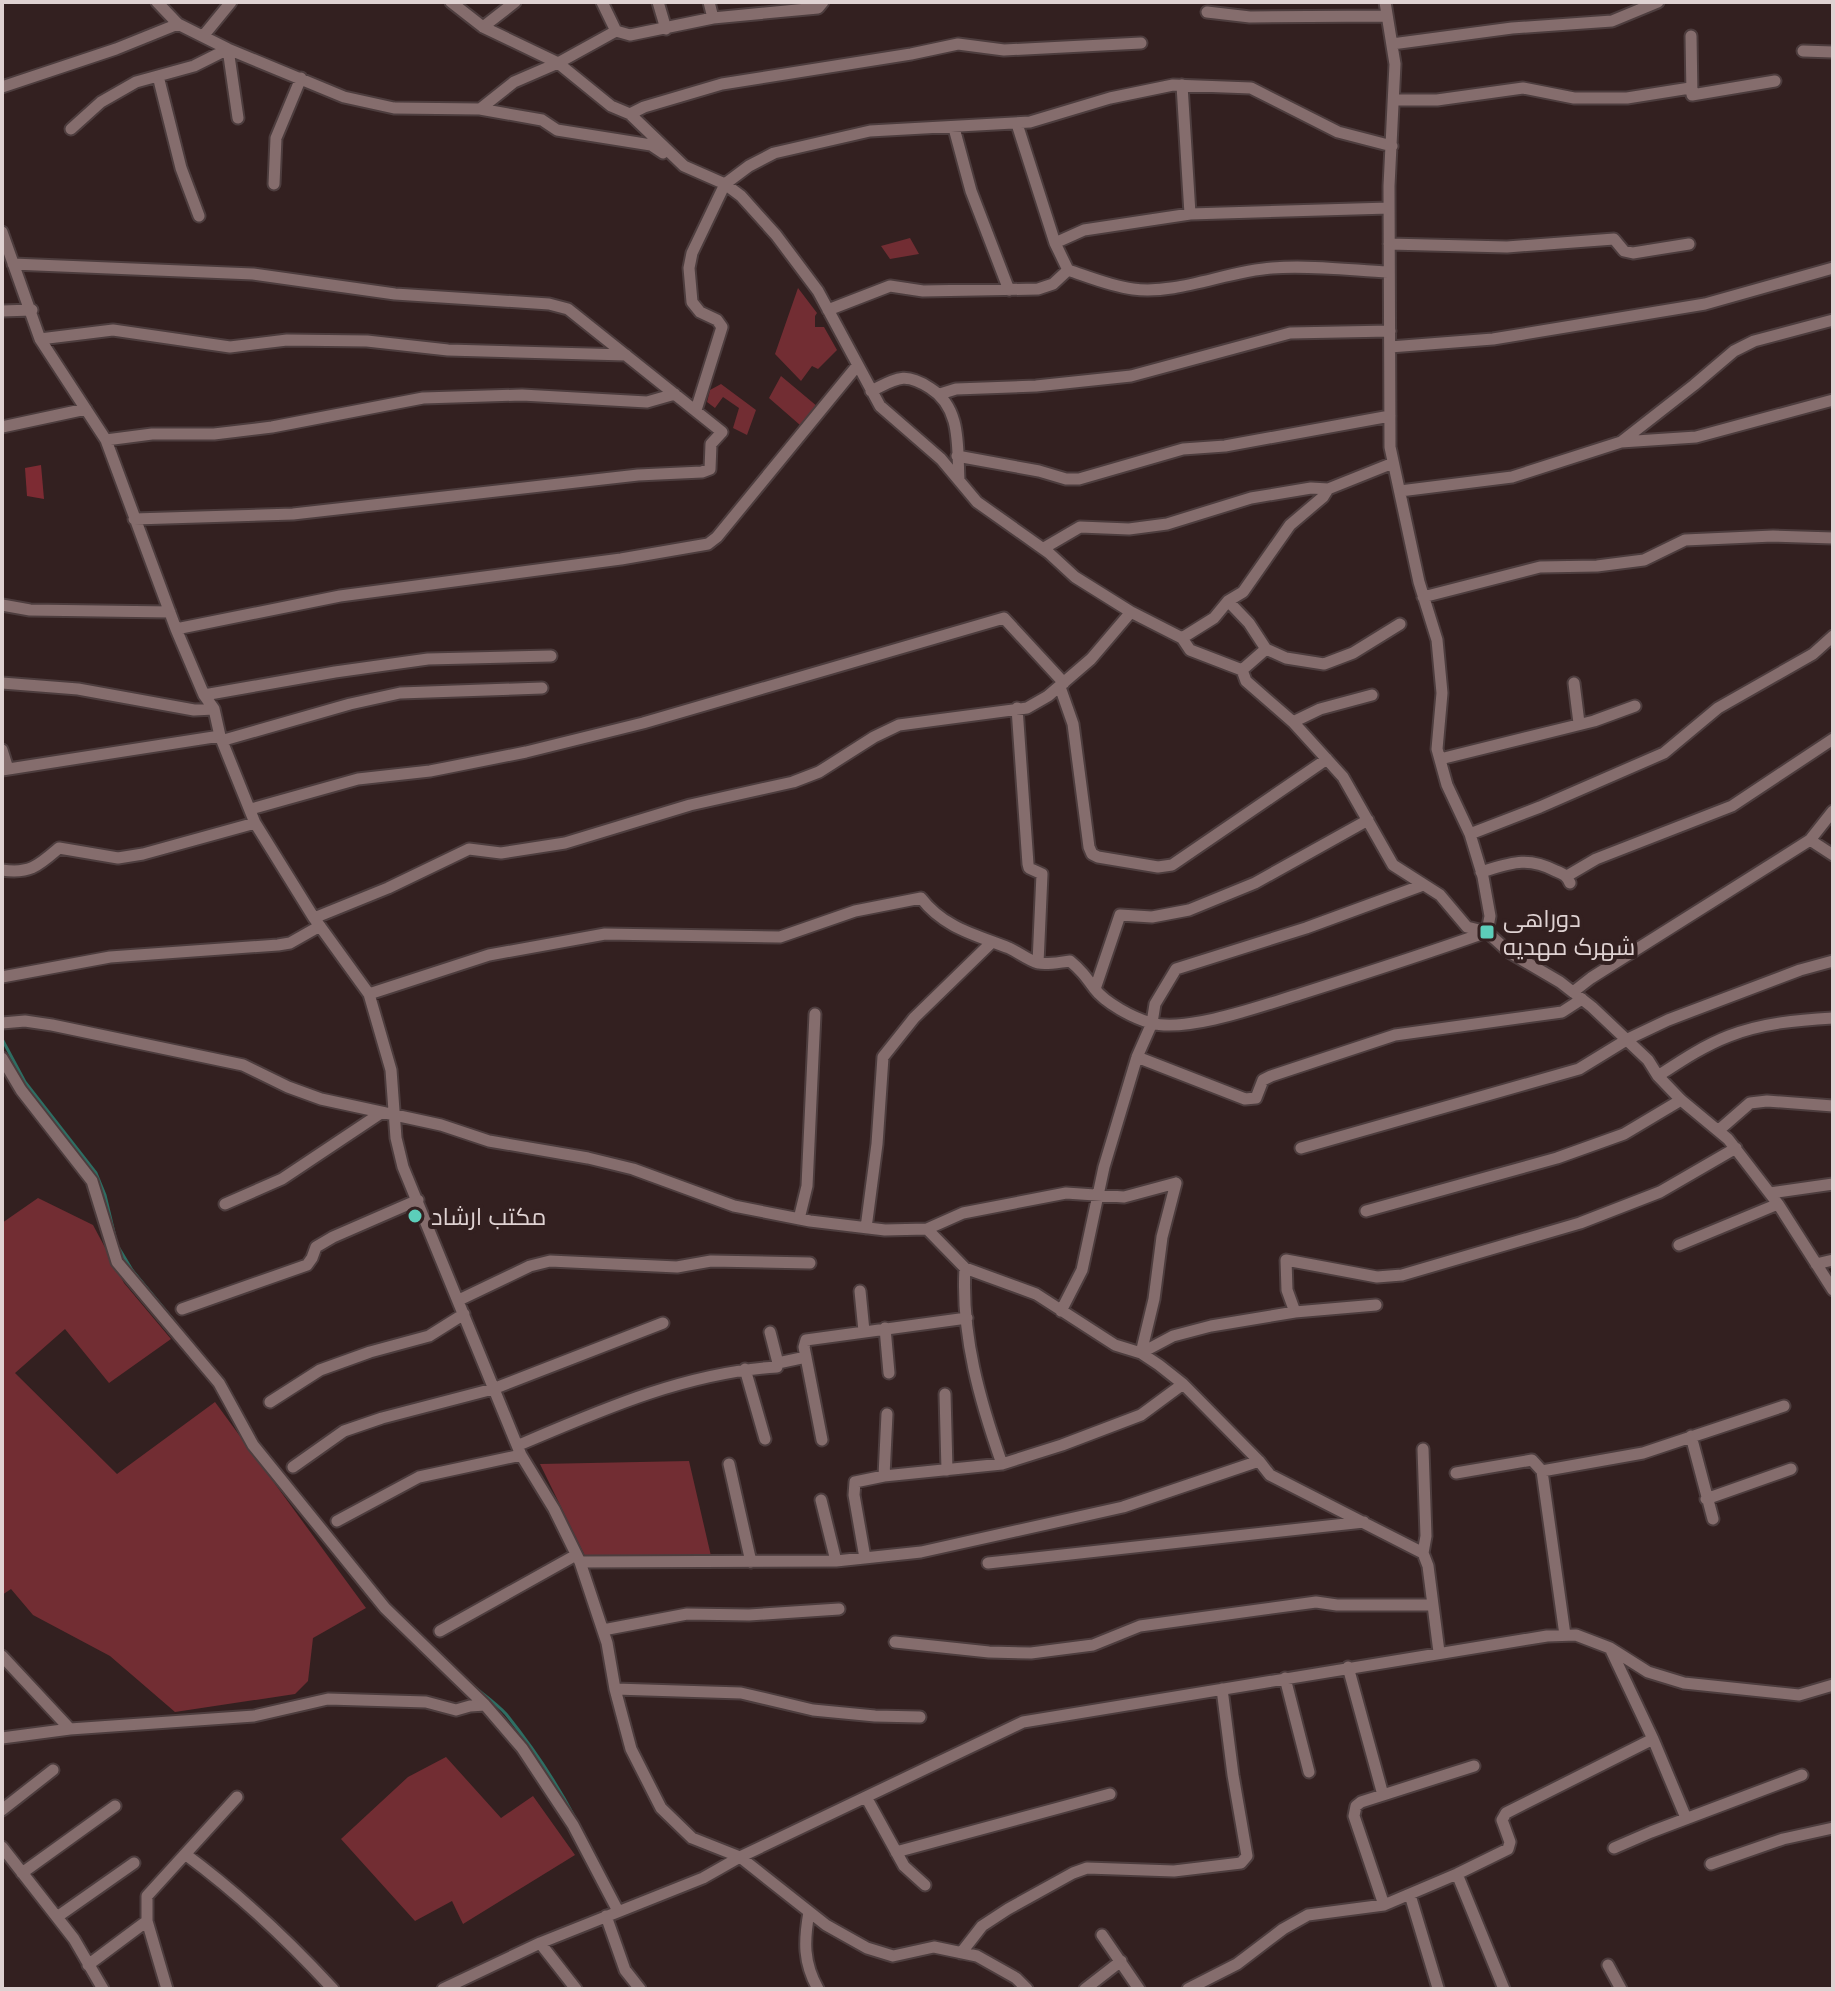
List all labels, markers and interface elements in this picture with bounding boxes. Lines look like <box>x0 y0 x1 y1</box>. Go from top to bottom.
place label: دوراهی شهرک مهدیه <box>1503 903 1635 961</box>
marker: دوراهی شهرک مهدیه <box>1478 923 1496 941</box>
place label: مکتب ارشاد <box>431 1201 546 1231</box>
marker: مکتب ارشاد <box>406 1207 424 1225</box>

